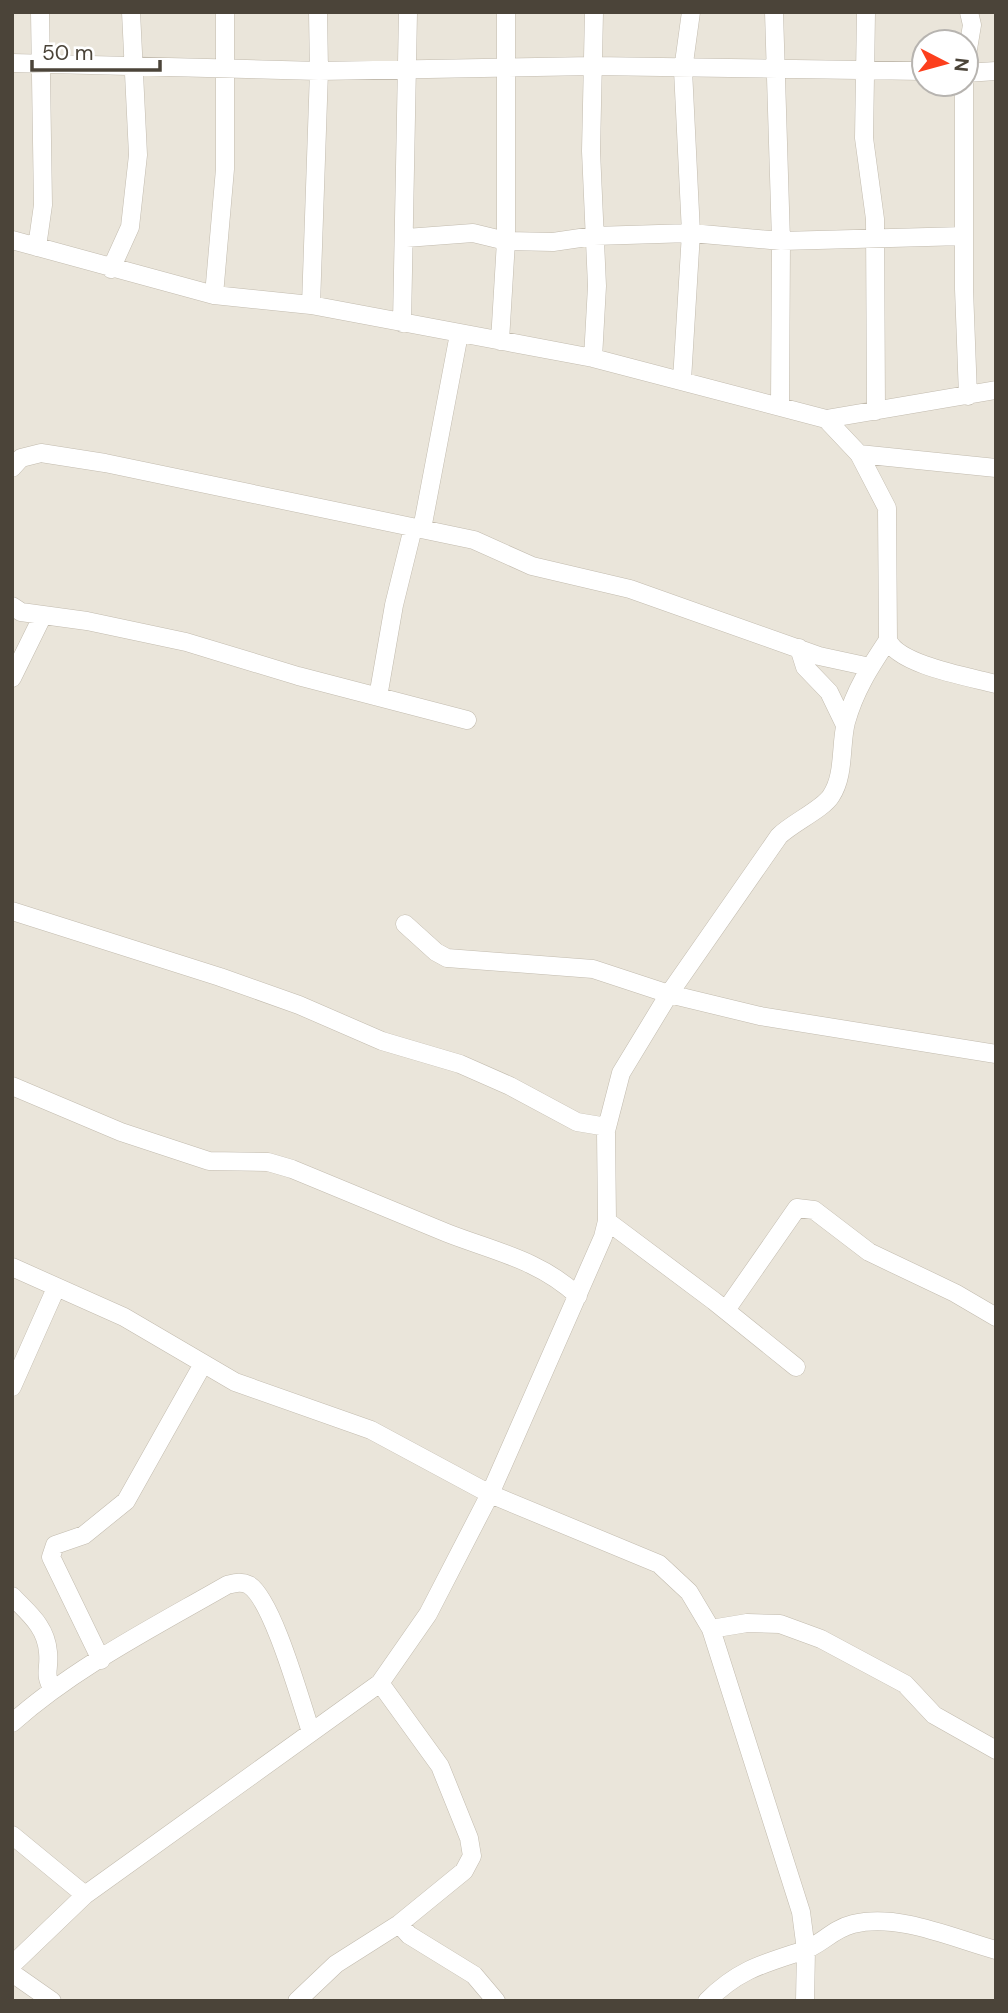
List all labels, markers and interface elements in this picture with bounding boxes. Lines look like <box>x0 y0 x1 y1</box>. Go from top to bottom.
scale bar <box>32 28 159 72</box>
north arrow <box>910 28 980 98</box>
text: 50 m <box>42 39 93 67</box>
text: N <box>948 57 975 73</box>

